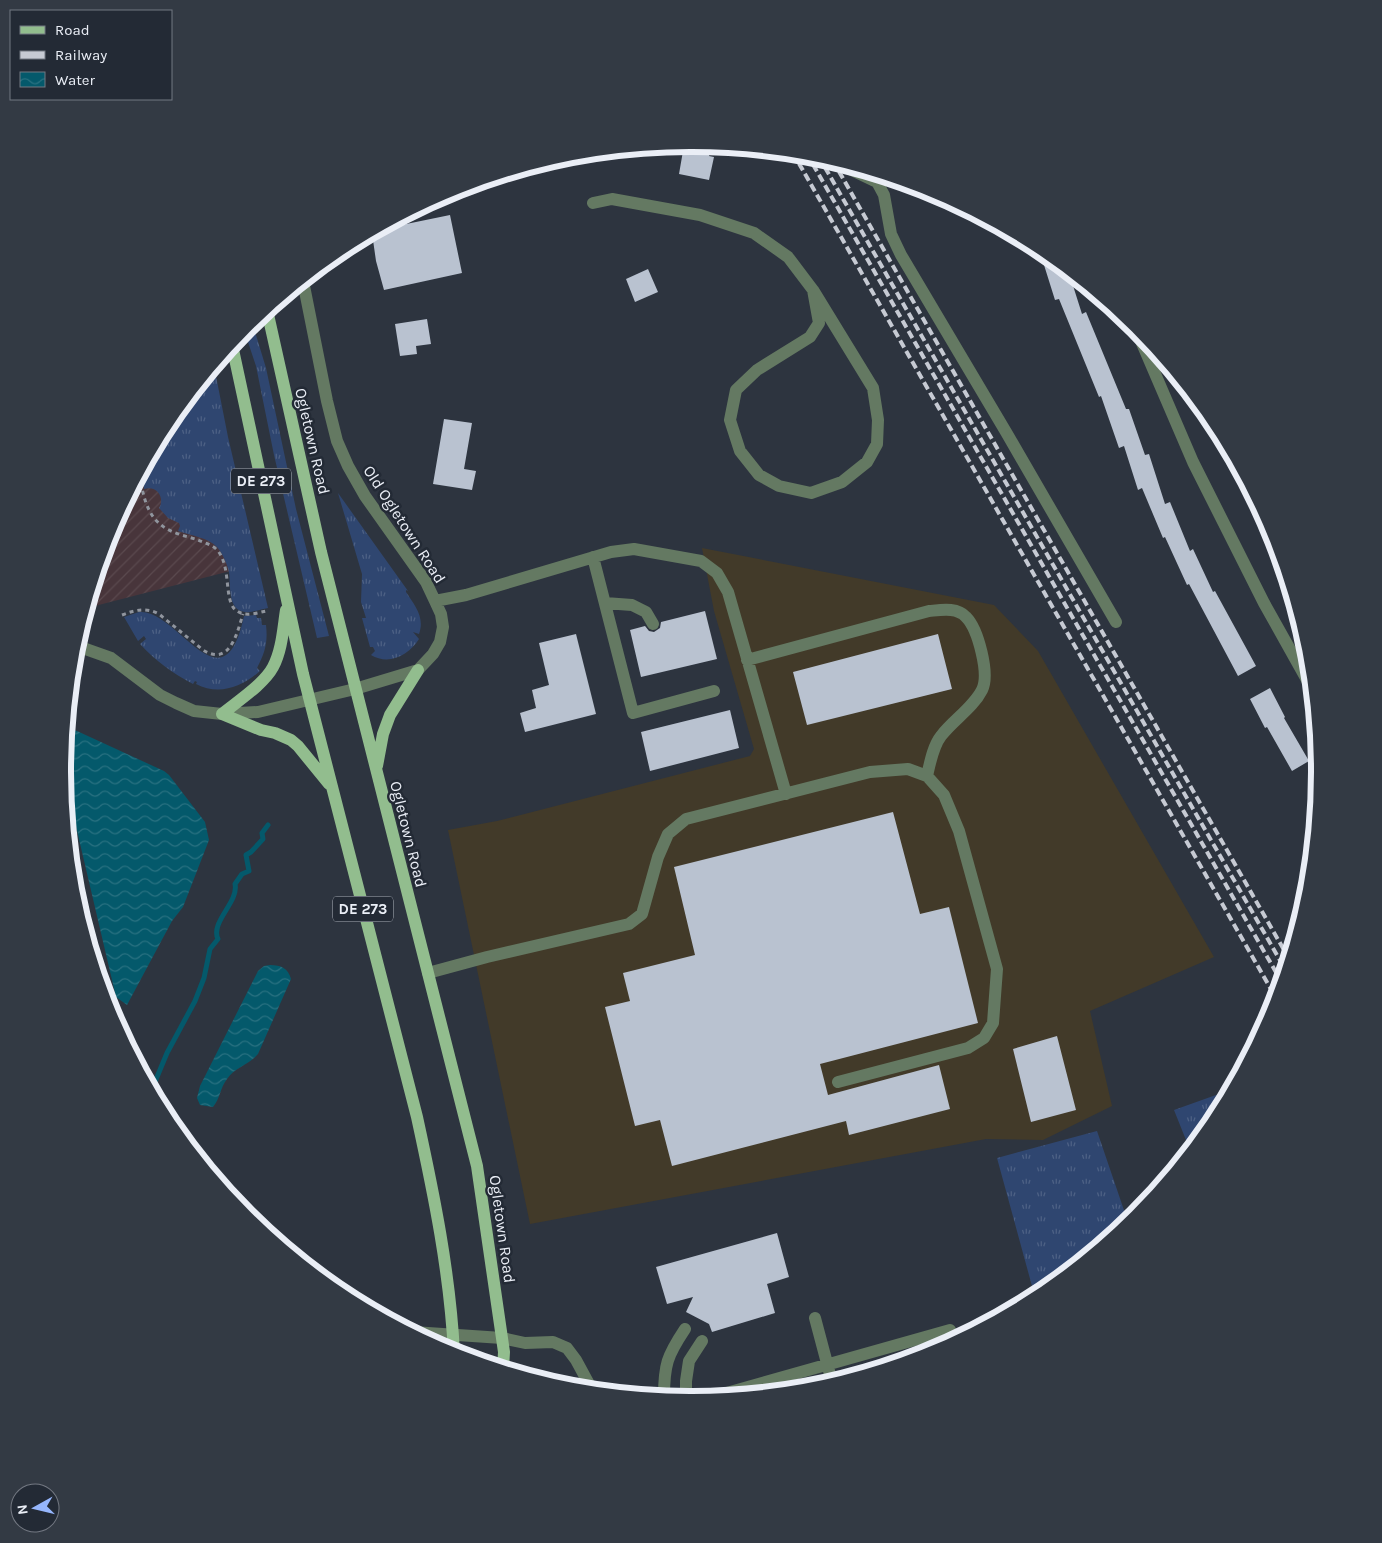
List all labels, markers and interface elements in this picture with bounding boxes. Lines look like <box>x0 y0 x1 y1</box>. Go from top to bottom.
legend <box>10 10 172 100</box>
text: Road <box>55 21 90 39</box>
text: Railway <box>55 46 107 64</box>
text: Water <box>55 71 96 89</box>
street label: Ogletown Road <box>291 386 334 496</box>
street label: Old Ogletown Road <box>359 462 450 587</box>
road number: DE 273 <box>231 468 291 494</box>
street label: Ogletown Road <box>386 779 431 889</box>
road number: DE 273 <box>333 896 393 922</box>
street label: Ogletown Road <box>486 1174 519 1284</box>
north arrow <box>10 1483 60 1533</box>
text: N <box>14 1504 32 1516</box>

